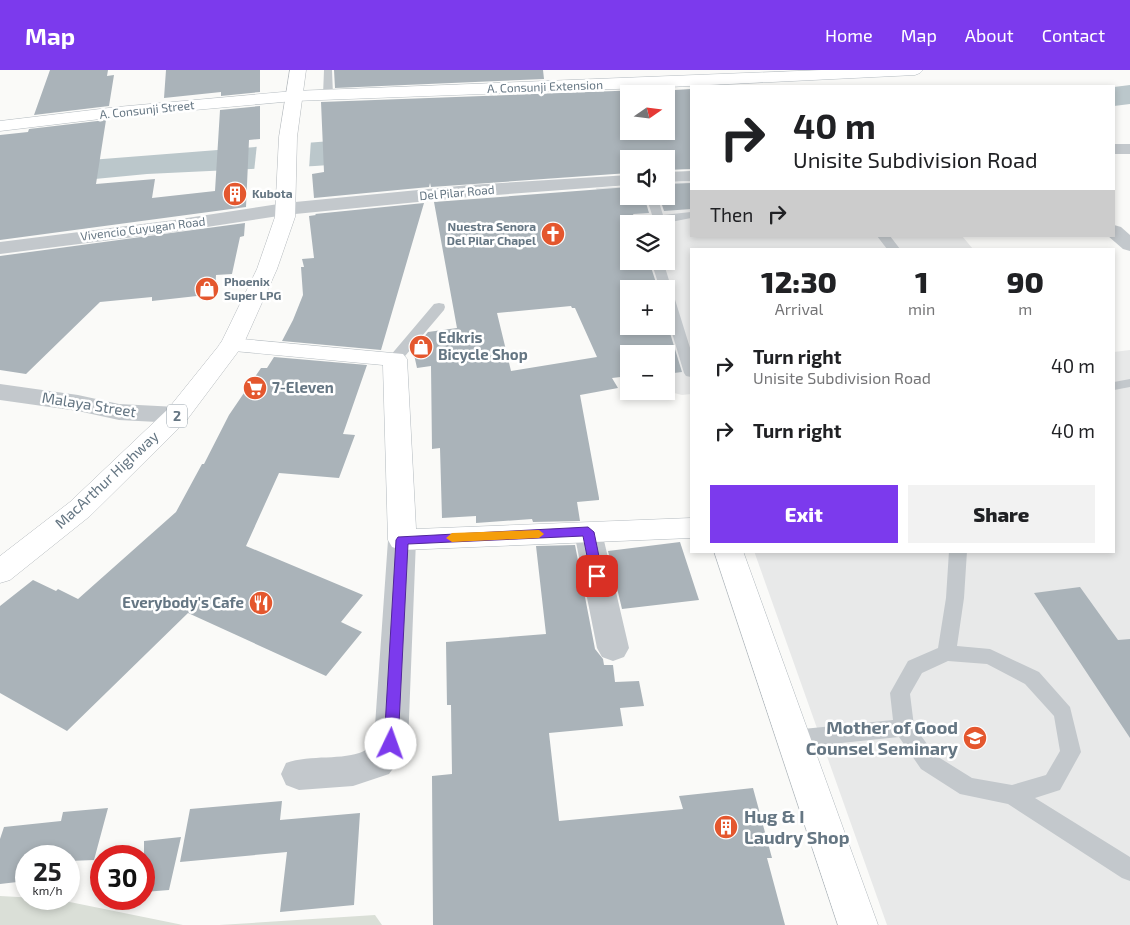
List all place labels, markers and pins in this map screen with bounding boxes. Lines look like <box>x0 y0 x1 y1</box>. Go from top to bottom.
building icon: Kubota <box>222 181 248 207</box>
place label: Kubota <box>252 186 293 200</box>
place label: Nuestra Senora Del Pilar Chapel <box>447 219 536 247</box>
church icon: Nuestra Senora Del Pilar Chapel <box>540 221 566 247</box>
place label: Phoenix Super LPG <box>224 274 281 302</box>
shop icon: Phoenix Super LPG <box>194 276 220 302</box>
place label: Edkris Bicycle Shop <box>438 328 528 364</box>
shop icon: Edkris Bicycle Shop <box>408 334 434 360</box>
supermarket icon: 7-Eleven <box>242 375 268 401</box>
place label: 7-Eleven <box>272 378 334 396</box>
pin <box>576 555 618 597</box>
restaurant icon: Everybody's Cafe <box>248 590 274 616</box>
place label: Everybody's Cafe <box>122 593 244 612</box>
place label: Mother of Good Counsel Seminary <box>806 716 959 759</box>
school or university icon: Mother of Good Counsel Seminary <box>962 725 988 751</box>
place label: Hug & I Laudry Shop <box>744 805 850 848</box>
building icon: Hug & I Laudry Shop <box>713 814 739 840</box>

